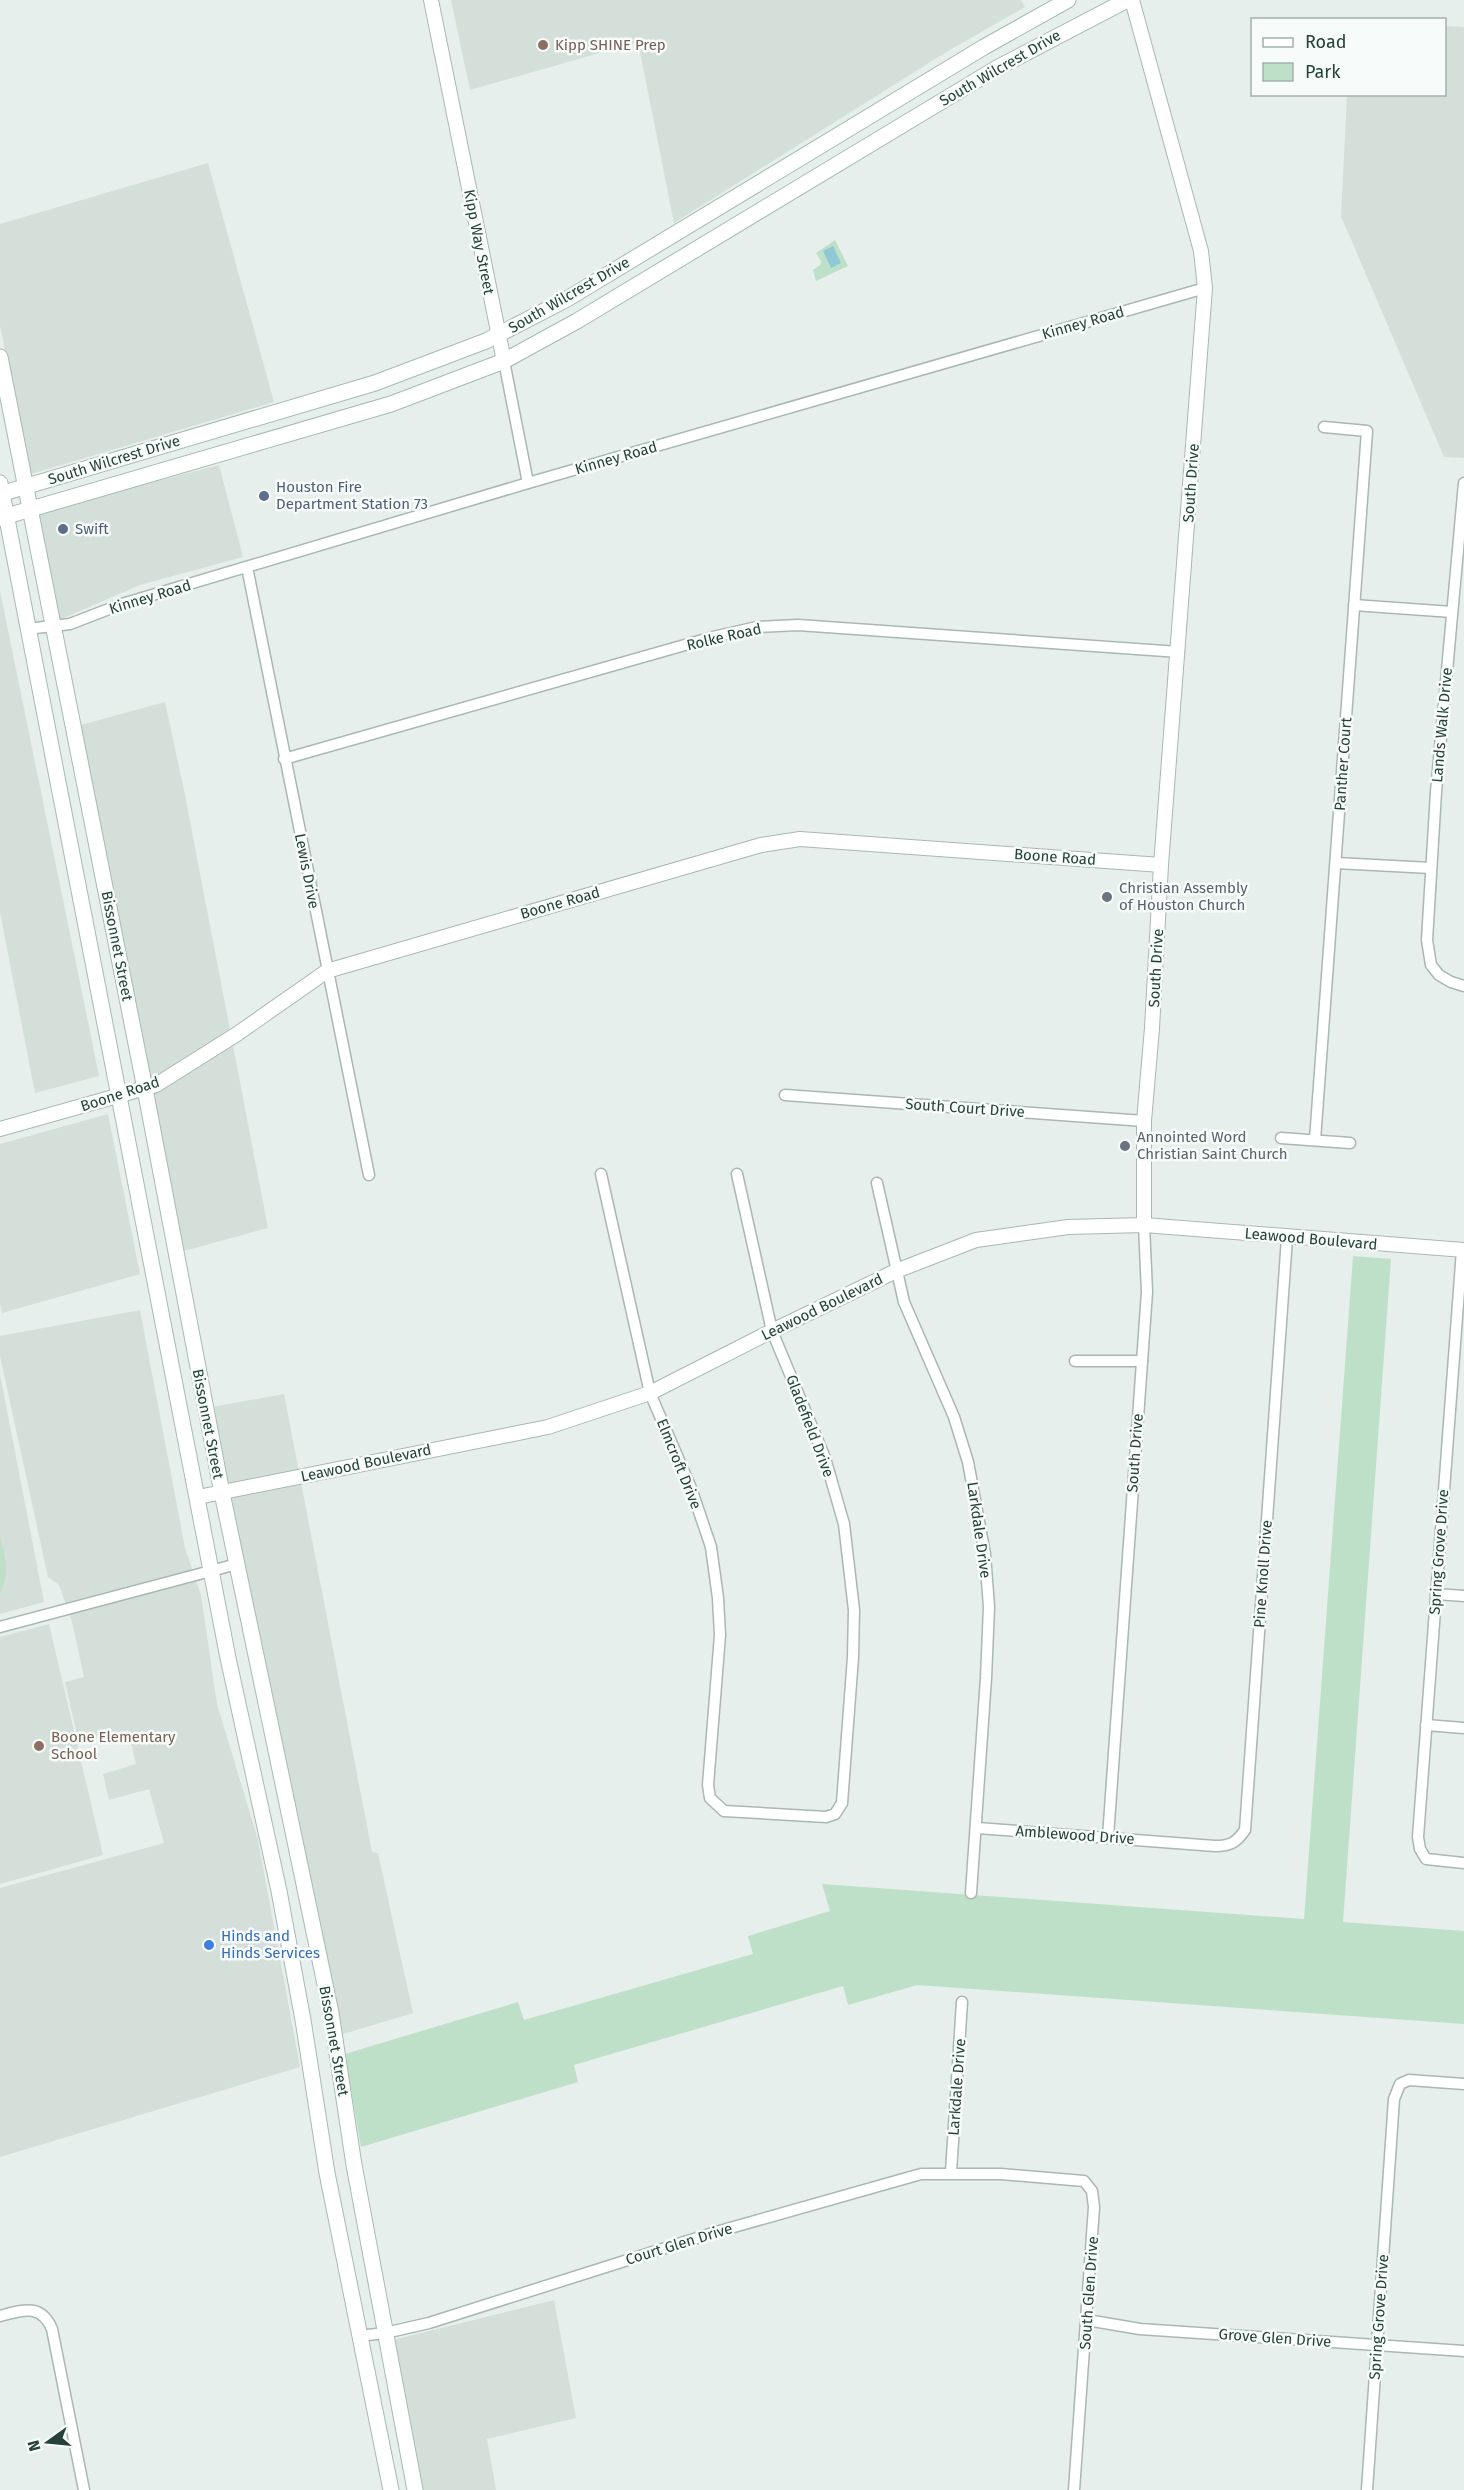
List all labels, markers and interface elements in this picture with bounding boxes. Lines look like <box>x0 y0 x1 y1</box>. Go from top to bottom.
legend <box>1251 18 1446 96</box>
street label: South Wilcrest Drive <box>936 26 1064 110</box>
text: Road <box>1305 31 1347 53</box>
place label: Kipp SHINE Prep <box>555 36 666 54</box>
marker: Kipp SHINE Prep <box>536 38 550 52</box>
text: Park <box>1305 61 1341 83</box>
street label: Kipp Way Street <box>460 188 498 297</box>
street label: South Wilcrest Drive <box>505 253 633 337</box>
street label: Kinney Road <box>1040 303 1126 343</box>
street label: South Wilcrest Drive <box>46 431 182 489</box>
street label: Kinney Road <box>573 438 659 478</box>
street label: South Drive <box>1179 443 1203 523</box>
place label: Houston Fire Department Station 73 <box>276 478 428 513</box>
marker: Houston Fire Department Station 73 <box>257 489 271 503</box>
place label: Swift <box>75 520 109 538</box>
marker: Swift <box>56 522 70 536</box>
street label: Kinney Road <box>107 576 193 618</box>
street label: Rolke Road <box>685 620 763 654</box>
street label: Lands Walk Drive <box>1428 667 1456 783</box>
street label: Panther Court <box>1331 716 1355 811</box>
street label: Lewis Drive <box>291 832 323 910</box>
street label: Boone Road <box>1013 845 1097 869</box>
place label: Christian Assembly of Houston Church <box>1119 879 1248 914</box>
street label: Boone Road <box>518 883 602 923</box>
street label: Bissonnet Street <box>97 889 137 1003</box>
marker: Christian Assembly of Houston Church <box>1100 890 1114 904</box>
street label: South Drive <box>1145 928 1167 1008</box>
street label: Boone Road <box>78 1073 162 1115</box>
street label: South Court Drive <box>905 1095 1025 1121</box>
place label: Annointed Word Christian Saint Church <box>1137 1128 1287 1163</box>
marker: Annointed Word Christian Saint Church <box>1118 1139 1132 1153</box>
street label: Leawood Boulevard <box>1244 1224 1378 1254</box>
street label: Leawood Boulevard <box>758 1270 886 1344</box>
street label: Bissonnet Street <box>188 1367 228 1481</box>
street label: Gladefield Drive <box>782 1372 838 1480</box>
street label: South Drive <box>1123 1413 1147 1493</box>
street label: Elmcroft Drive <box>653 1416 705 1512</box>
street label: Leawood Boulevard <box>299 1440 433 1486</box>
street label: Larkdale Drive <box>963 1480 995 1580</box>
street label: Spring Grove Drive <box>1426 1489 1452 1615</box>
street label: Pine Knoll Drive <box>1250 1519 1276 1629</box>
place label: Boone Elementary School <box>51 1728 176 1763</box>
marker: Boone Elementary School <box>32 1739 46 1753</box>
street label: Amblewood Drive <box>1015 1822 1135 1848</box>
place label: Hinds and Hinds Services <box>221 1927 320 1962</box>
marker: Hinds and Hinds Services <box>202 1938 216 1952</box>
street label: Bissonnet Street <box>315 1984 353 2098</box>
street label: Larkdale Drive <box>945 2038 969 2136</box>
street label: Court Glen Drive <box>623 2219 735 2269</box>
street label: South Glen Drive <box>1076 2236 1102 2350</box>
street label: Spring Grove Drive <box>1366 2254 1392 2380</box>
street label: Grove Glen Drive <box>1218 2325 1332 2351</box>
north arrow <box>18 2412 78 2472</box>
text: N <box>23 2438 45 2453</box>

